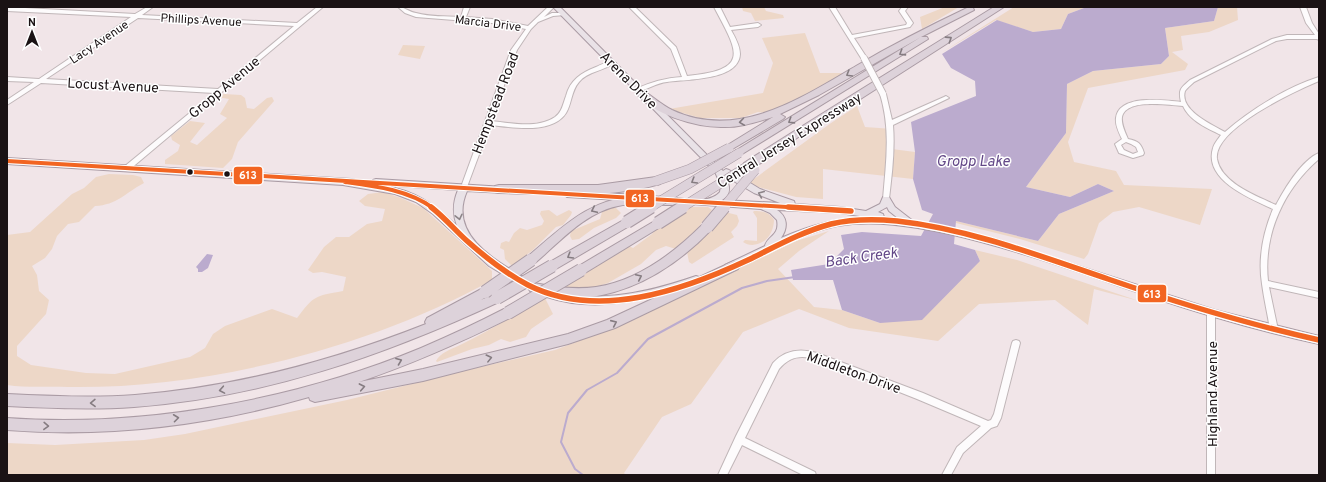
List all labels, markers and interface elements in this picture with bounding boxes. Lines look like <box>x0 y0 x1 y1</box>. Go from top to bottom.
street label: Phillips Avenue <box>160 11 242 31</box>
north arrow <box>12 12 52 52</box>
street label: Marcia Drive <box>454 12 522 36</box>
text: N <box>28 16 36 30</box>
street label: Lacy Avenue <box>67 17 132 69</box>
one-way arrow <box>945 37 952 44</box>
street label: Arena Drive <box>596 49 660 113</box>
one-way arrow <box>899 49 906 56</box>
street label: Hempstead Road <box>469 50 524 157</box>
street label: Gropp Avenue <box>186 53 264 123</box>
one-way arrow <box>846 69 853 77</box>
street label: Locust Avenue <box>67 76 159 97</box>
street label: Central Jersey Expressway <box>714 90 865 193</box>
one-way arrow <box>739 117 745 126</box>
one-way arrow <box>788 117 795 124</box>
water label: Gropp Lake <box>936 153 1010 172</box>
line badge: 613 <box>233 166 263 185</box>
unlabelled marker <box>185 167 195 177</box>
unlabelled marker <box>222 169 232 179</box>
text: 613 <box>239 169 257 183</box>
one-way arrow <box>691 176 698 184</box>
line badge: 613 <box>625 189 655 208</box>
one-way arrow <box>757 190 764 198</box>
text: 613 <box>631 192 649 206</box>
one-way arrow <box>591 205 598 213</box>
one-way arrow <box>454 214 462 220</box>
water label: Back Creek <box>824 244 899 273</box>
one-way arrow <box>567 251 574 258</box>
one-way arrow <box>635 274 643 282</box>
line badge: 613 <box>1137 284 1167 303</box>
text: 613 <box>1143 288 1161 302</box>
one-way arrow <box>609 320 617 328</box>
street label: Highland Avenue <box>1205 341 1222 447</box>
street label: Middleton Drive <box>804 349 903 398</box>
one-way arrow <box>486 355 492 363</box>
one-way arrow <box>395 358 403 366</box>
one-way arrow <box>359 383 365 391</box>
one-way arrow <box>219 385 225 394</box>
one-way arrow <box>90 399 96 407</box>
one-way arrow <box>173 414 179 423</box>
one-way arrow <box>43 422 49 430</box>

